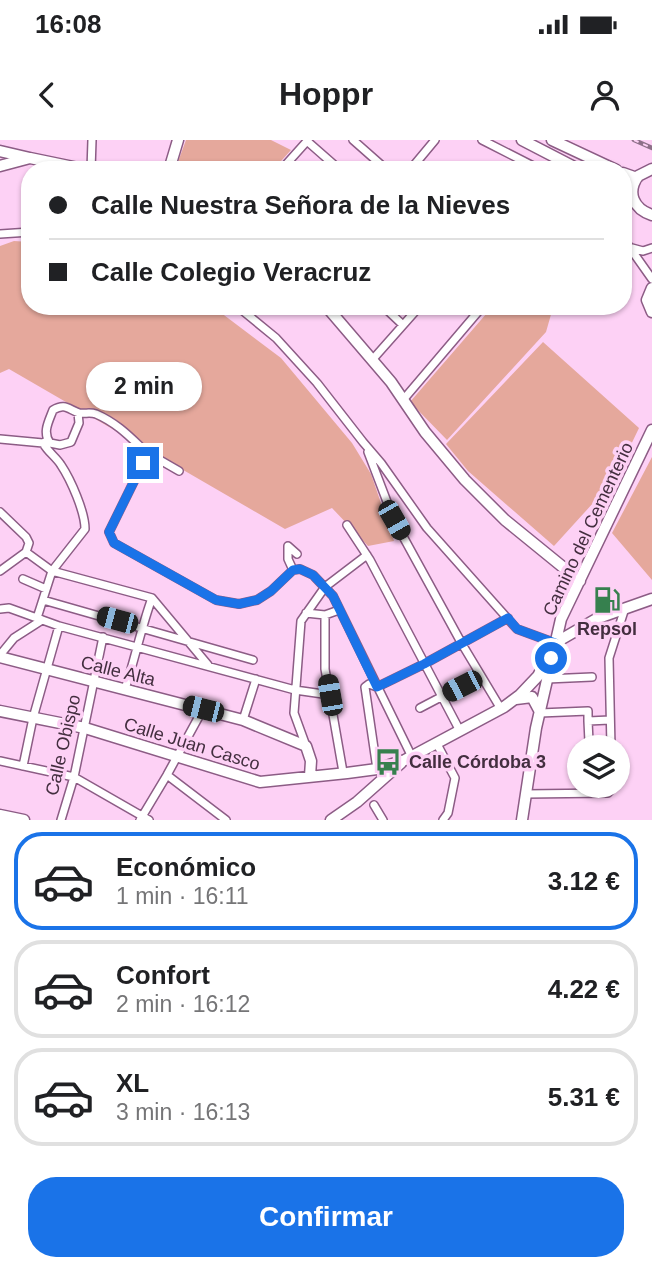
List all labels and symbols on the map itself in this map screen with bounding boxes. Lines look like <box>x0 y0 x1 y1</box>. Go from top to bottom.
callout: 2 min <box>85 362 201 410</box>
street label: Camino del Cementerio <box>539 439 637 619</box>
route end <box>127 447 159 479</box>
car <box>375 497 414 543</box>
fuel station icon: Repsol <box>592 585 622 615</box>
car <box>94 604 141 636</box>
place label: Repsol <box>577 619 637 639</box>
route start <box>535 642 567 674</box>
street label: Calle Alta <box>79 652 158 690</box>
car <box>439 667 486 705</box>
car <box>317 672 344 718</box>
street label: Calle Obispo <box>42 693 84 797</box>
car <box>181 694 226 724</box>
street label: Calle Juan Casco <box>122 714 262 774</box>
bus stop icon: Calle Córdoba 3 <box>373 747 403 777</box>
place label: Calle Córdoba 3 <box>409 752 546 772</box>

